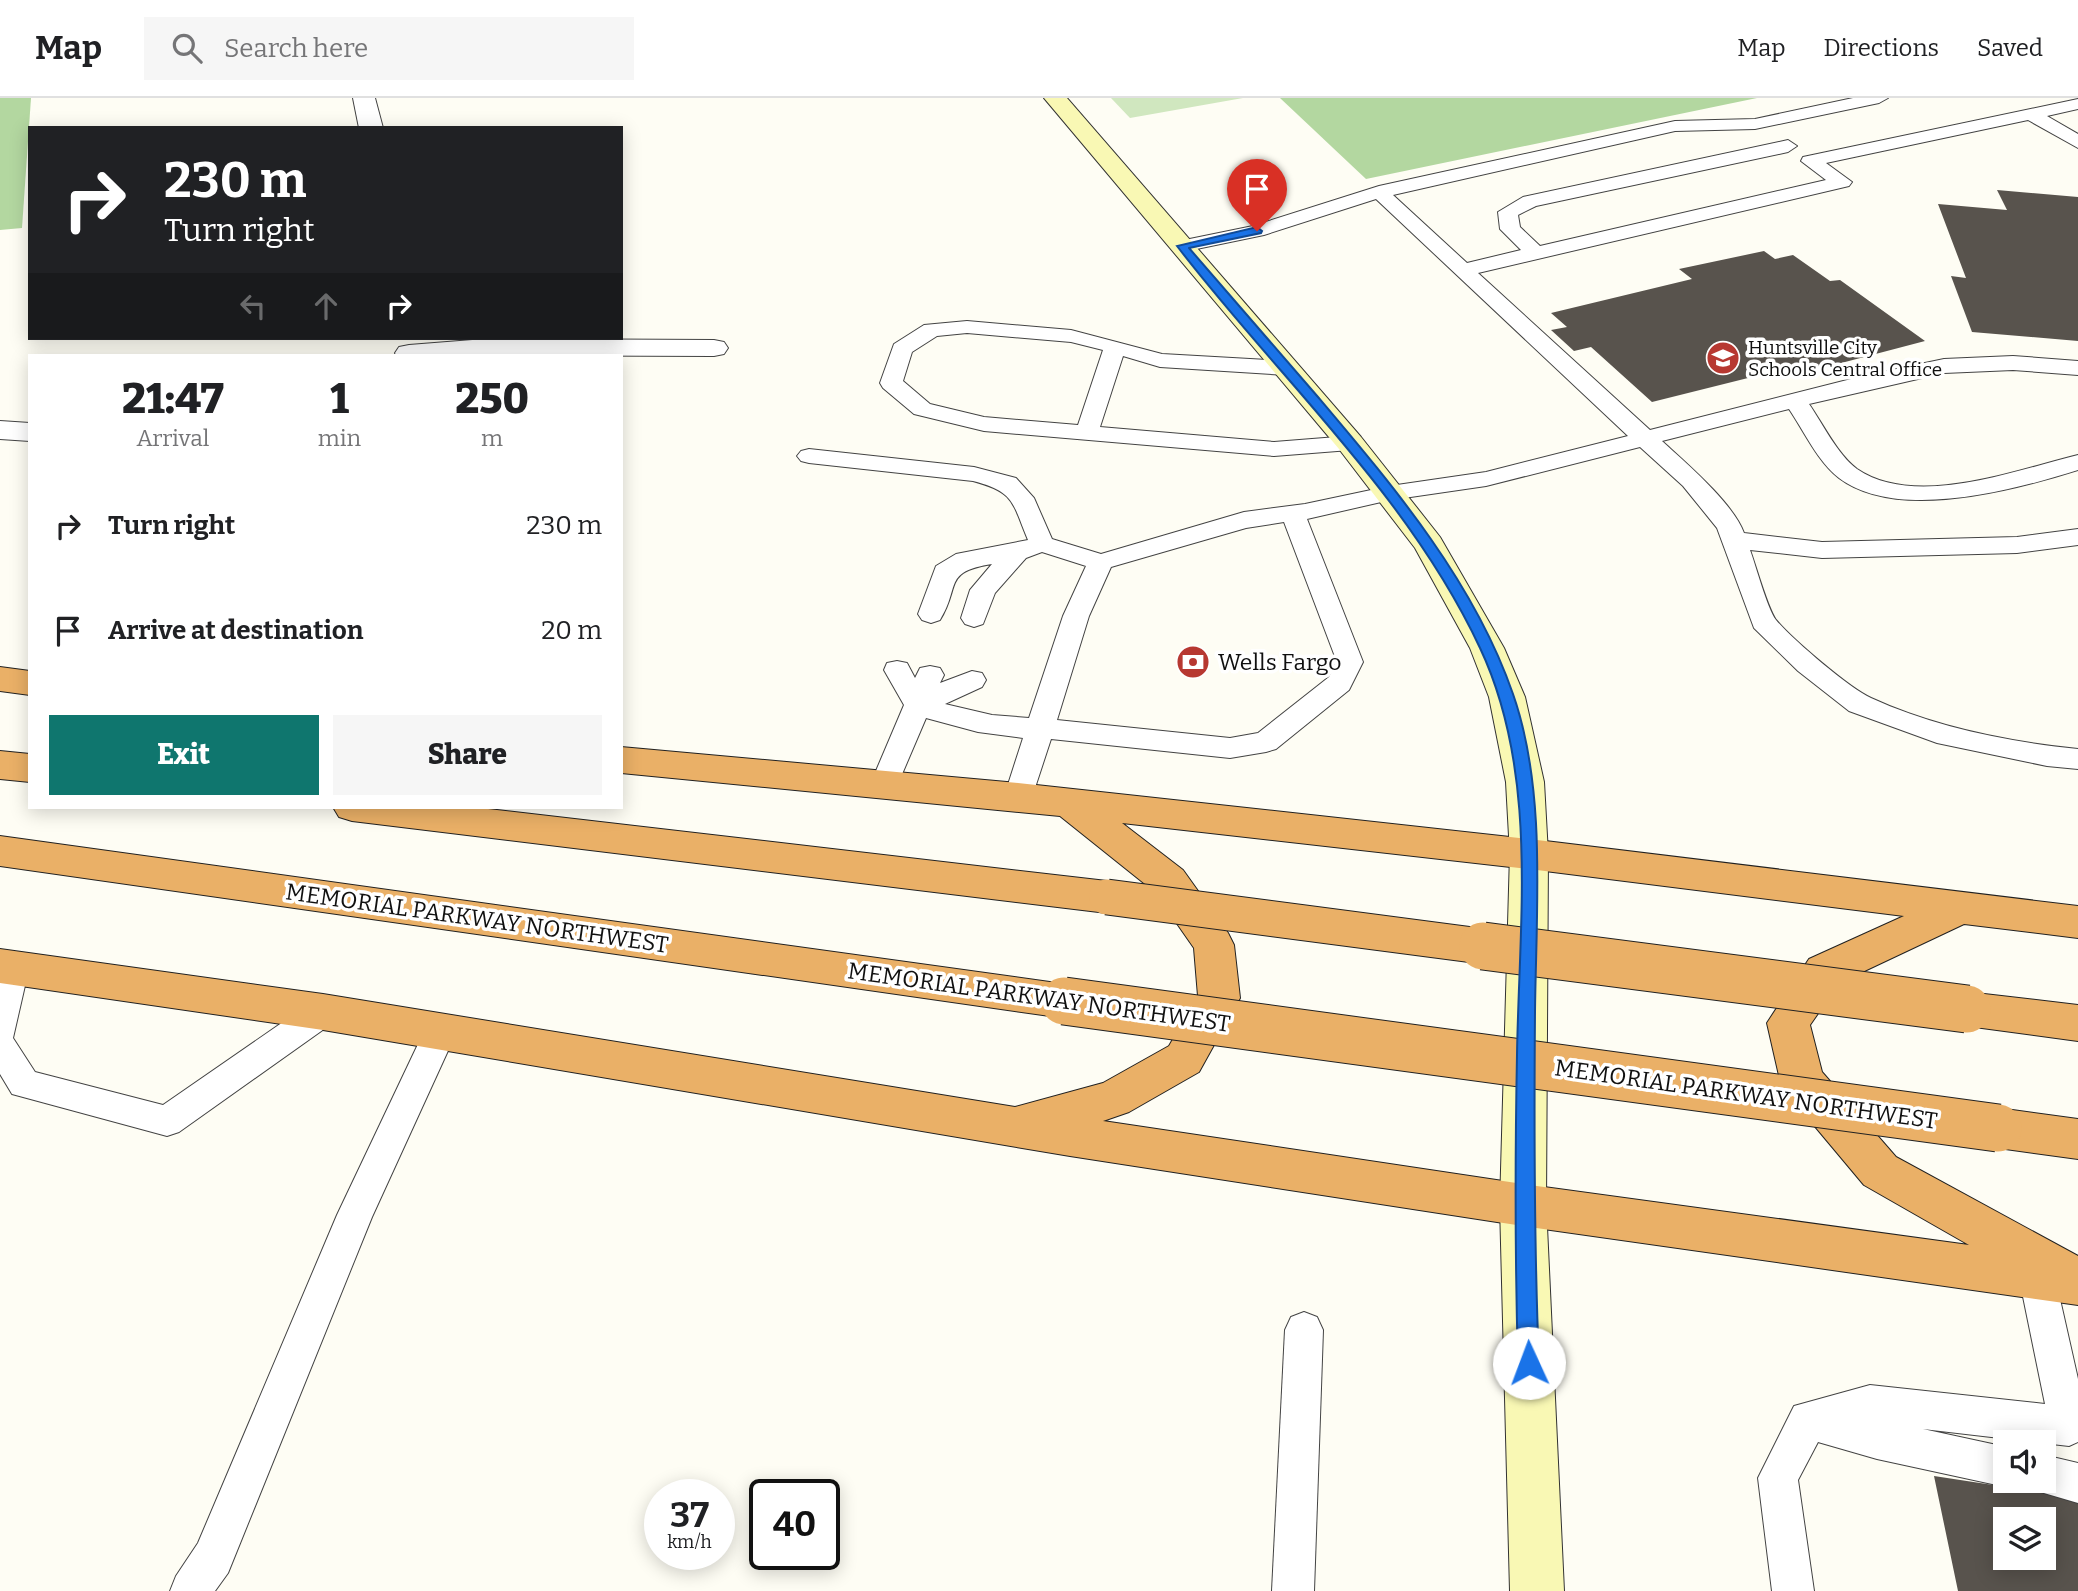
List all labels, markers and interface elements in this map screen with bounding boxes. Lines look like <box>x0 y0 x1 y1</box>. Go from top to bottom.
search box <box>144 17 634 80</box>
text: Map <box>35 28 102 68</box>
icon: search <box>168 29 206 67</box>
text: Search here <box>224 33 368 64</box>
text: Map <box>1737 34 1786 62</box>
text: Directions <box>1824 34 1939 62</box>
text: Saved <box>1977 34 2043 62</box>
text: 230 m <box>164 151 307 210</box>
icon: right <box>49 154 140 245</box>
pin <box>1227 159 1287 231</box>
icon: arrive <box>1238 170 1276 208</box>
text: Turn right <box>164 211 315 249</box>
icon: left <box>234 287 272 325</box>
icon: ahead <box>307 287 345 325</box>
icon: right <box>380 287 418 325</box>
place label: Huntsville City Schools Central Office <box>1748 336 1942 381</box>
school or university icon: Huntsville City Schools Central Office <box>1704 339 1742 377</box>
text: 21:47 <box>122 374 224 424</box>
text: 1 <box>330 374 349 424</box>
text: 250 <box>455 374 529 424</box>
text: Arrival <box>136 424 209 452</box>
text: min <box>318 424 361 452</box>
text: m <box>481 424 503 452</box>
icon: right <box>49 507 87 545</box>
text: Turn right <box>108 510 235 541</box>
text: 230 m <box>526 510 602 541</box>
icon: arrive <box>49 612 87 650</box>
text: Arrive at destination <box>108 615 363 646</box>
text: 20 m <box>541 615 602 646</box>
bank icon: Wells Fargo <box>1174 643 1212 681</box>
place label: Wells Fargo <box>1218 648 1342 676</box>
button: Exit <box>49 715 319 795</box>
button: Share <box>333 715 602 795</box>
street label: MEMORIAL PARKWAY NORTHWEST <box>284 877 670 959</box>
street label: MEMORIAL PARKWAY NORTHWEST <box>846 956 1232 1038</box>
street label: MEMORIAL PARKWAY NORTHWEST <box>1553 1053 1939 1135</box>
position arrow <box>1492 1326 1566 1400</box>
map controls <box>1993 1430 2056 1570</box>
button: sound <box>1993 1430 2056 1493</box>
speed limit sign: 40 <box>749 1479 840 1570</box>
text: 37 <box>670 1494 709 1536</box>
button: layers <box>1993 1507 2056 1570</box>
text: km/h <box>667 1531 712 1553</box>

